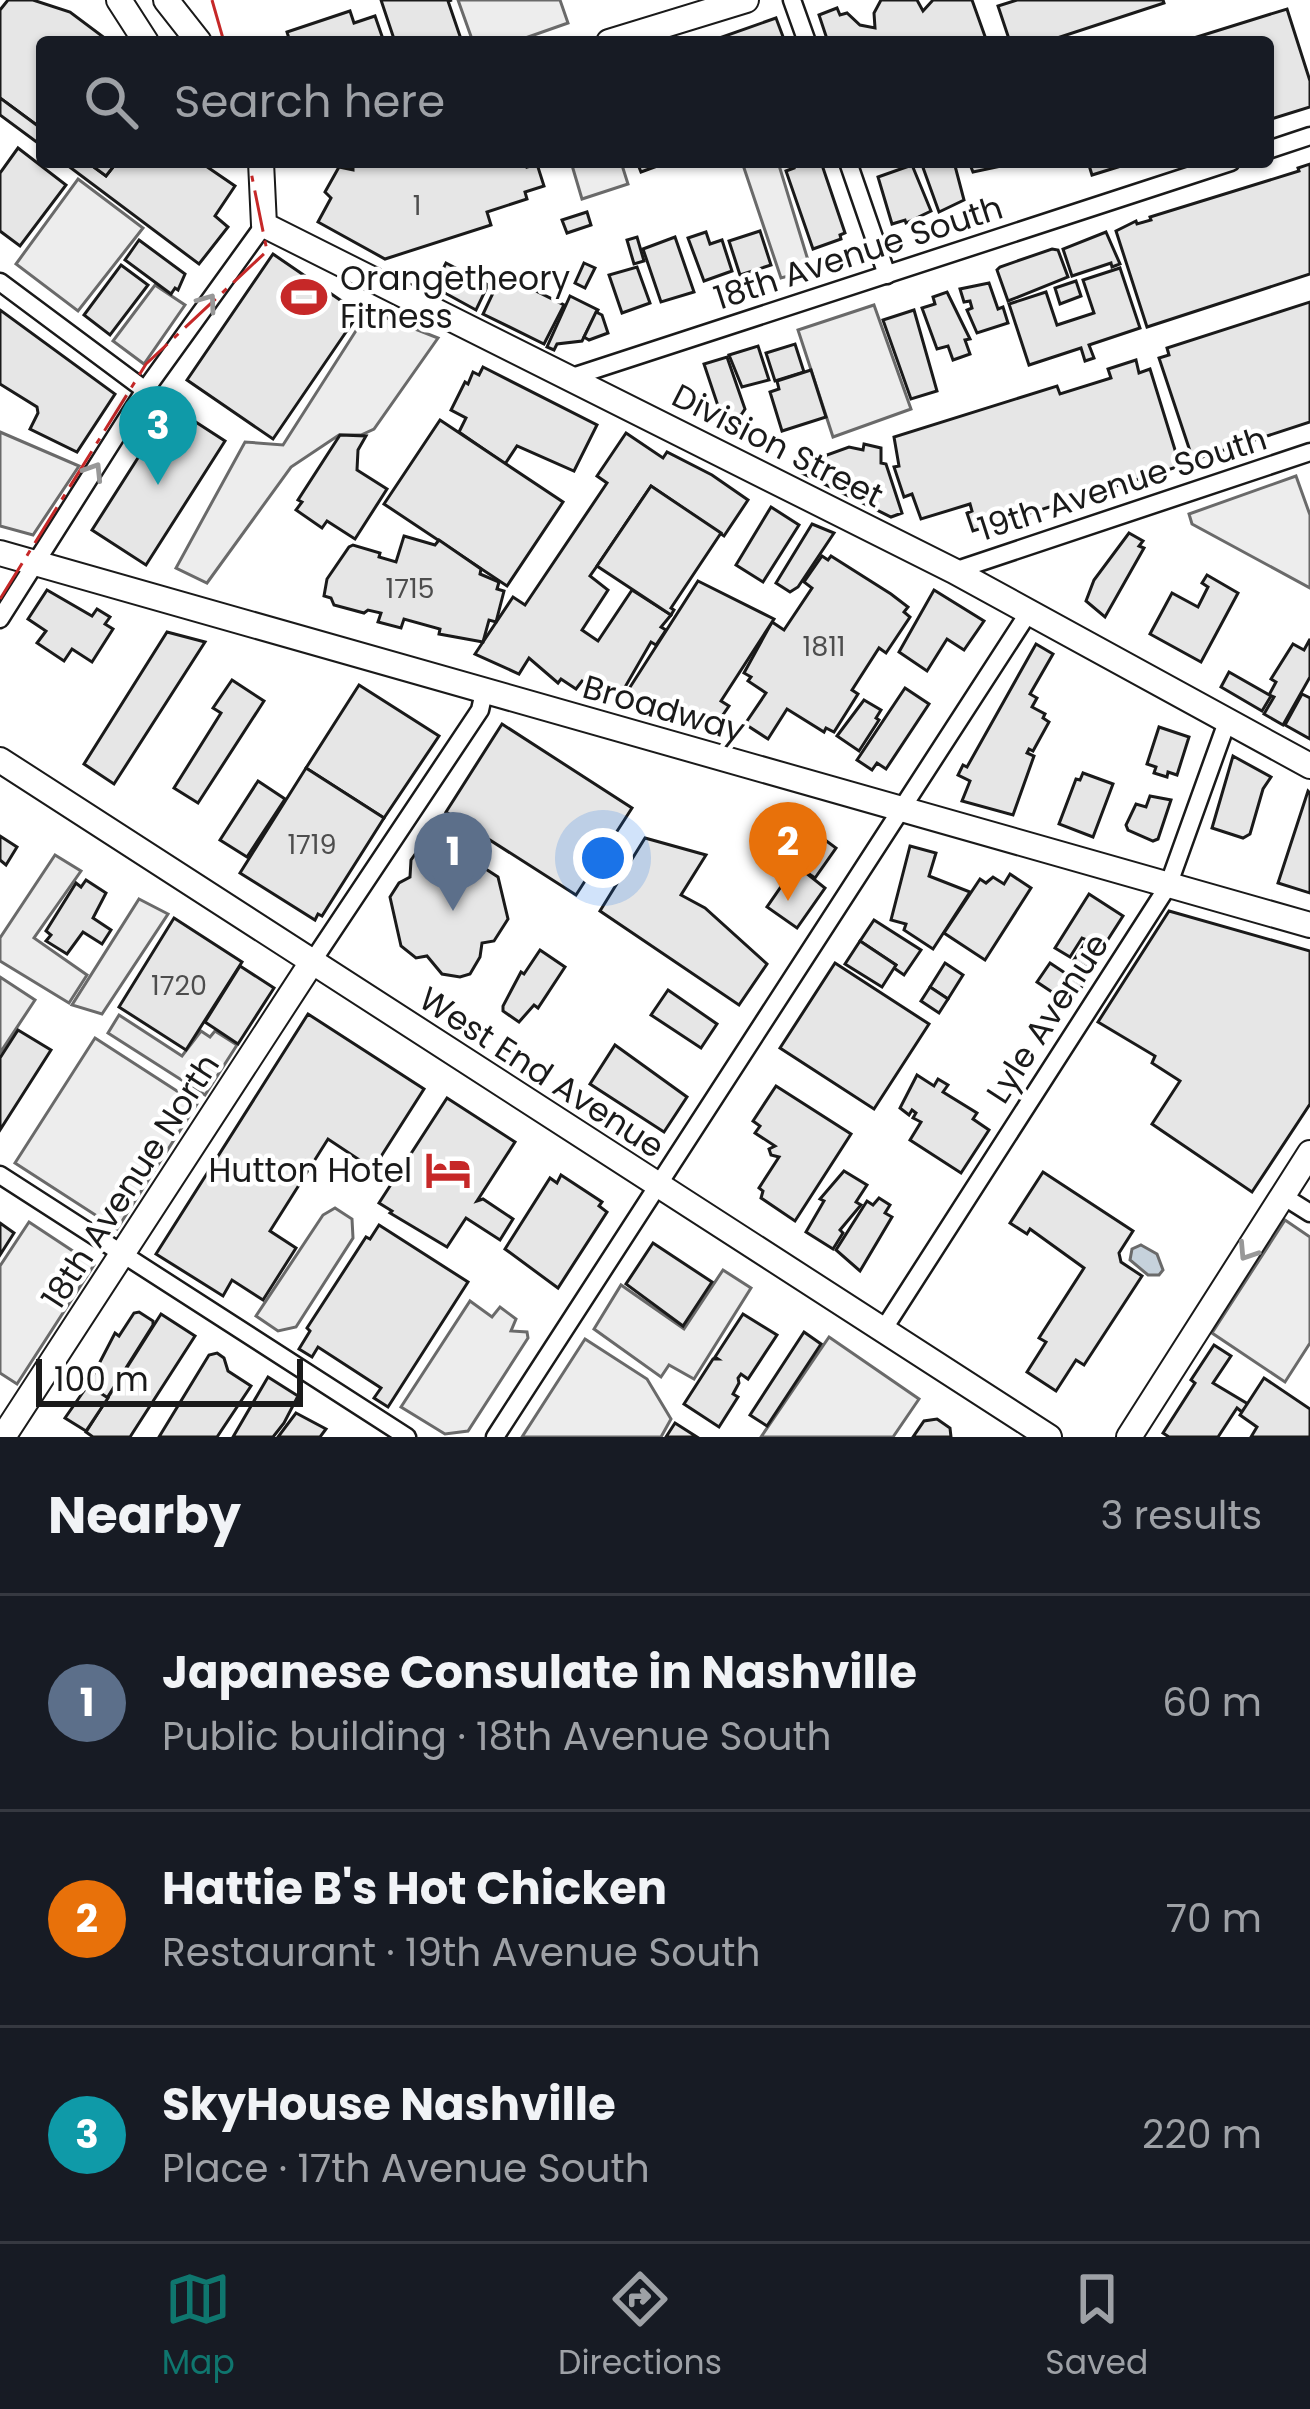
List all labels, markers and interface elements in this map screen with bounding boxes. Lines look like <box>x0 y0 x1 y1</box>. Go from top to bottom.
search box <box>36 36 1274 168</box>
icon: search <box>78 69 144 135</box>
text: Search here <box>174 70 445 133</box>
street label: 18th Avenue South <box>708 184 1008 321</box>
house number: 1 <box>413 187 421 224</box>
place label: Orangetheory Fitness <box>340 255 570 340</box>
sports icon: Orangetheory Fitness <box>279 272 329 322</box>
one-way arrow <box>194 293 216 315</box>
street label: Division Street <box>664 372 891 519</box>
pin: 3 <box>119 386 197 485</box>
street label: 19th Avenue South <box>972 415 1272 552</box>
one-way arrow <box>80 462 102 484</box>
house number: 1715 <box>386 570 434 607</box>
house number: 1811 <box>803 628 845 665</box>
street label: Broadway <box>577 663 751 754</box>
pin: 2 <box>749 802 827 901</box>
pin: 1 <box>414 812 492 911</box>
house number: 1719 <box>287 826 337 863</box>
your location <box>573 828 633 888</box>
street label: Lyle Avenue <box>975 924 1120 1112</box>
house number: 1720 <box>151 967 207 1004</box>
street label: West End Avenue <box>410 975 674 1169</box>
street label: 18th Avenue North <box>30 1044 231 1318</box>
hotel icon: Hutton Hotel <box>423 1145 473 1195</box>
place label: Hutton Hotel <box>208 1147 412 1194</box>
one-way arrow <box>1239 1239 1261 1261</box>
scale bar <box>36 1353 303 1406</box>
text: 100 m <box>54 1356 149 1403</box>
text: Nearby <box>48 1479 241 1551</box>
text: 3 results <box>1100 1488 1262 1543</box>
text: Japanese Consulate in Nashville <box>162 1641 917 1704</box>
text: 1 <box>80 1675 94 1730</box>
text: 60 m <box>1162 1675 1262 1730</box>
text: Public building · 18th Avenue South <box>162 1709 832 1764</box>
text: Hattie B's Hot Chicken <box>162 1857 667 1920</box>
text: 2 <box>76 1891 98 1946</box>
text: 70 m <box>1166 1891 1262 1946</box>
text: Restaurant · 19th Avenue South <box>162 1925 760 1980</box>
text: SkyHouse Nashville <box>162 2073 616 2136</box>
text: 3 <box>75 2107 99 2162</box>
text: 220 m <box>1142 2107 1262 2162</box>
text: Place · 17th Avenue South <box>162 2141 650 2196</box>
tab: Map <box>162 2266 235 2388</box>
tab: Directions <box>558 2266 722 2388</box>
tab: Saved <box>1045 2266 1148 2388</box>

